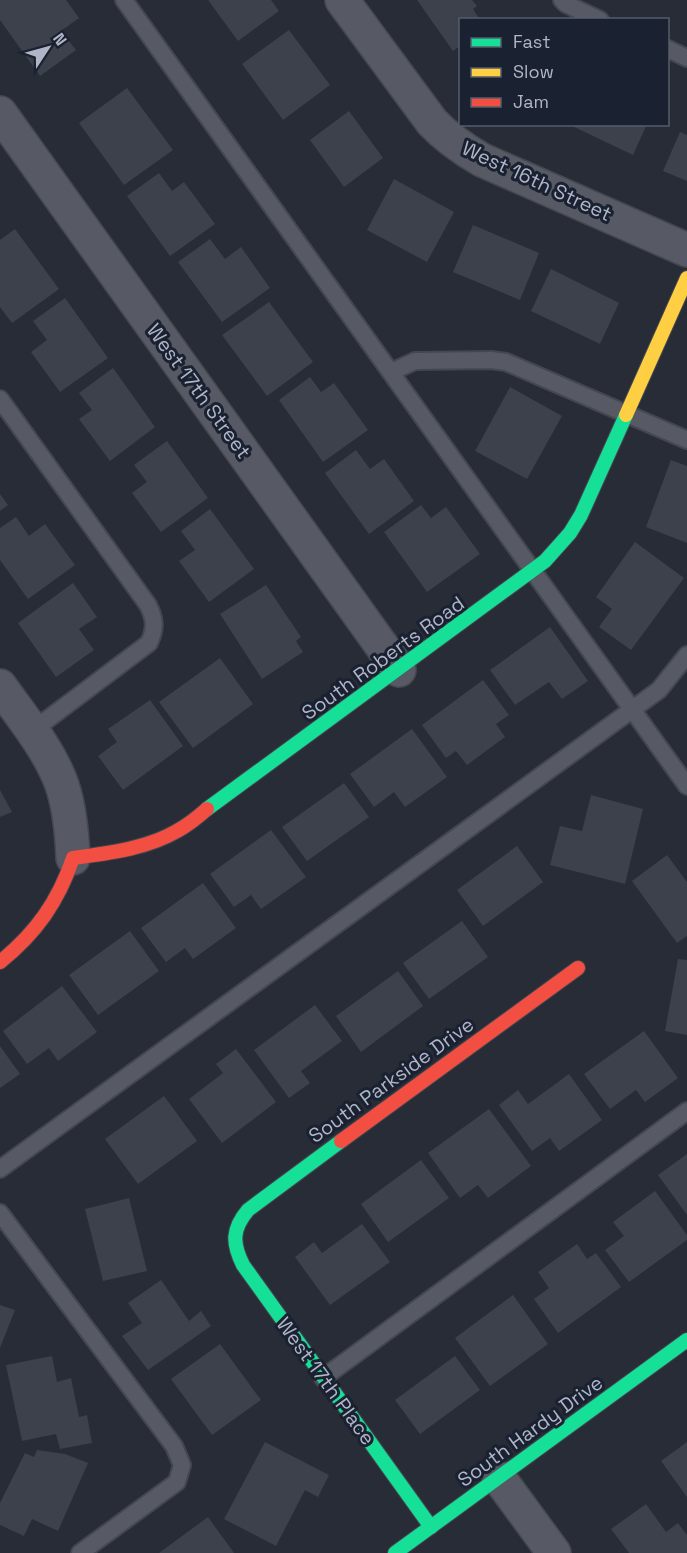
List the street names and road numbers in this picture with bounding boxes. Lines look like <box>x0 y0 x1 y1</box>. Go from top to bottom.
street label: West 16th Street <box>458 135 616 227</box>
street label: West 17th Street <box>141 318 257 464</box>
street label: South Roberts Road <box>297 590 469 726</box>
street label: South Parkside Drive <box>303 1011 479 1149</box>
street label: West 17th Place <box>271 1312 381 1450</box>
street label: South Hardy Drive <box>452 1370 608 1492</box>

